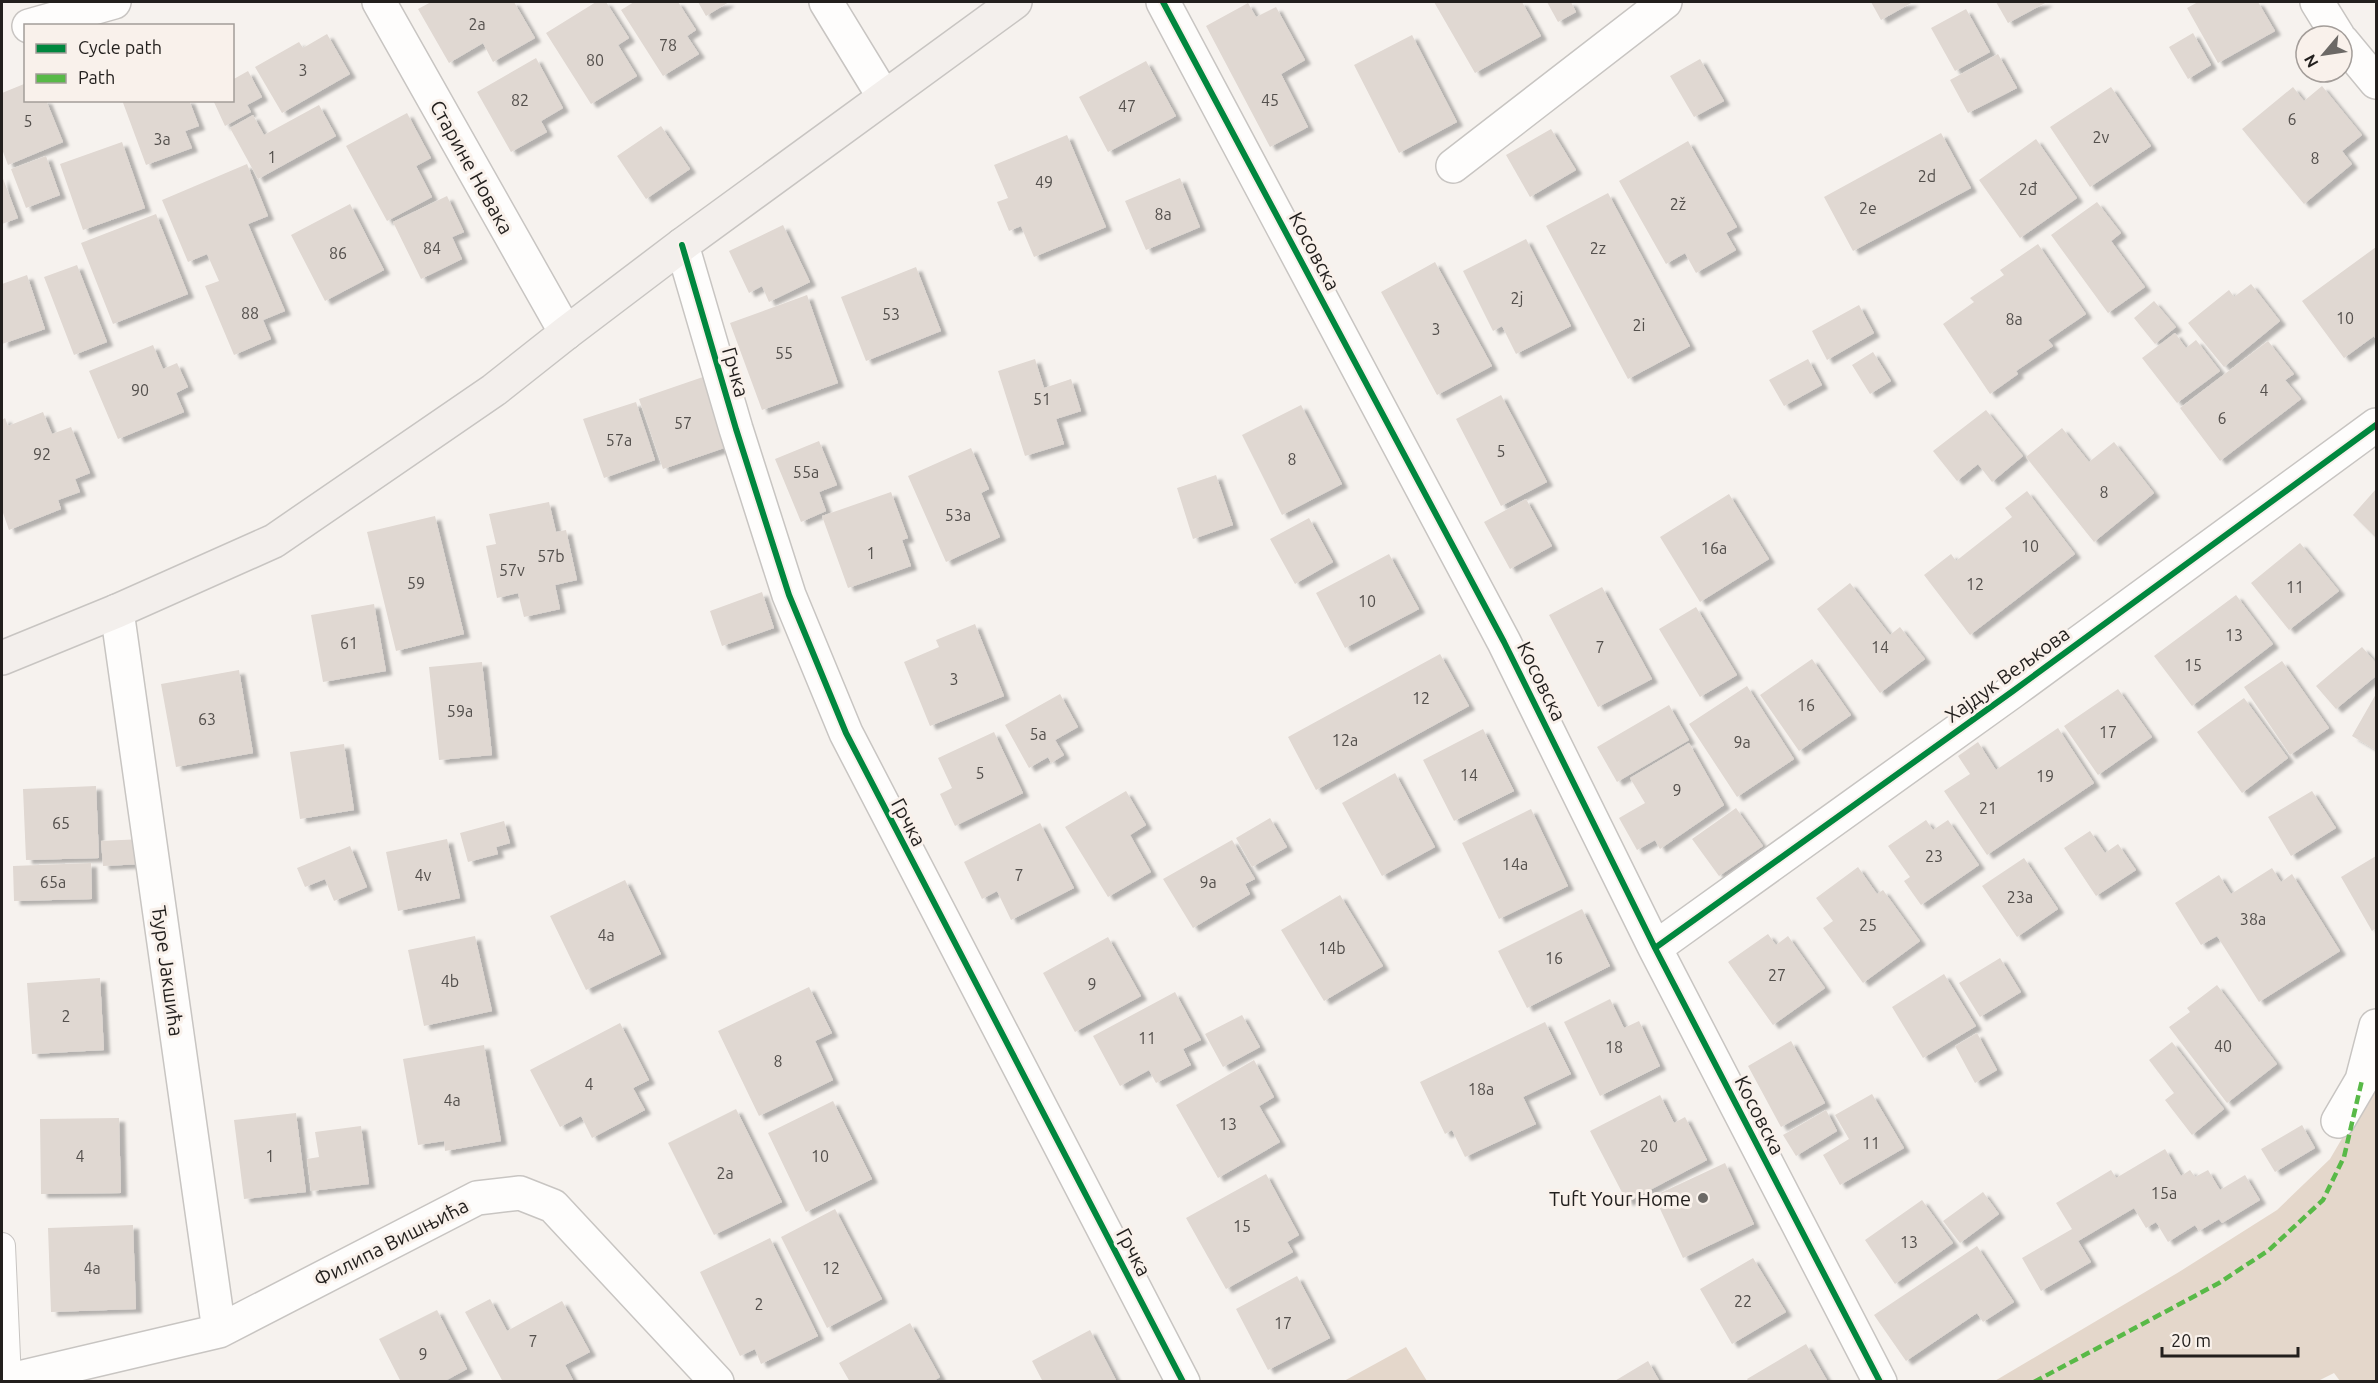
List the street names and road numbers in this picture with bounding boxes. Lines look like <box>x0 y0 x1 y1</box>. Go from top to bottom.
street label: Старине Новака <box>426 96 518 238</box>
street label: Косовска <box>1285 208 1345 294</box>
street label: Грчка <box>718 344 754 400</box>
street label: Хајдук Вељкова <box>1940 621 2074 727</box>
street label: Косовска <box>1513 638 1571 724</box>
street label: Грчка <box>887 794 931 850</box>
street label: Ђуре Јакшића <box>147 904 189 1038</box>
street label: Косовска <box>1730 1072 1790 1158</box>
street label: Филипа Вишњића <box>310 1193 472 1291</box>
street label: Грчка <box>1112 1224 1156 1280</box>

